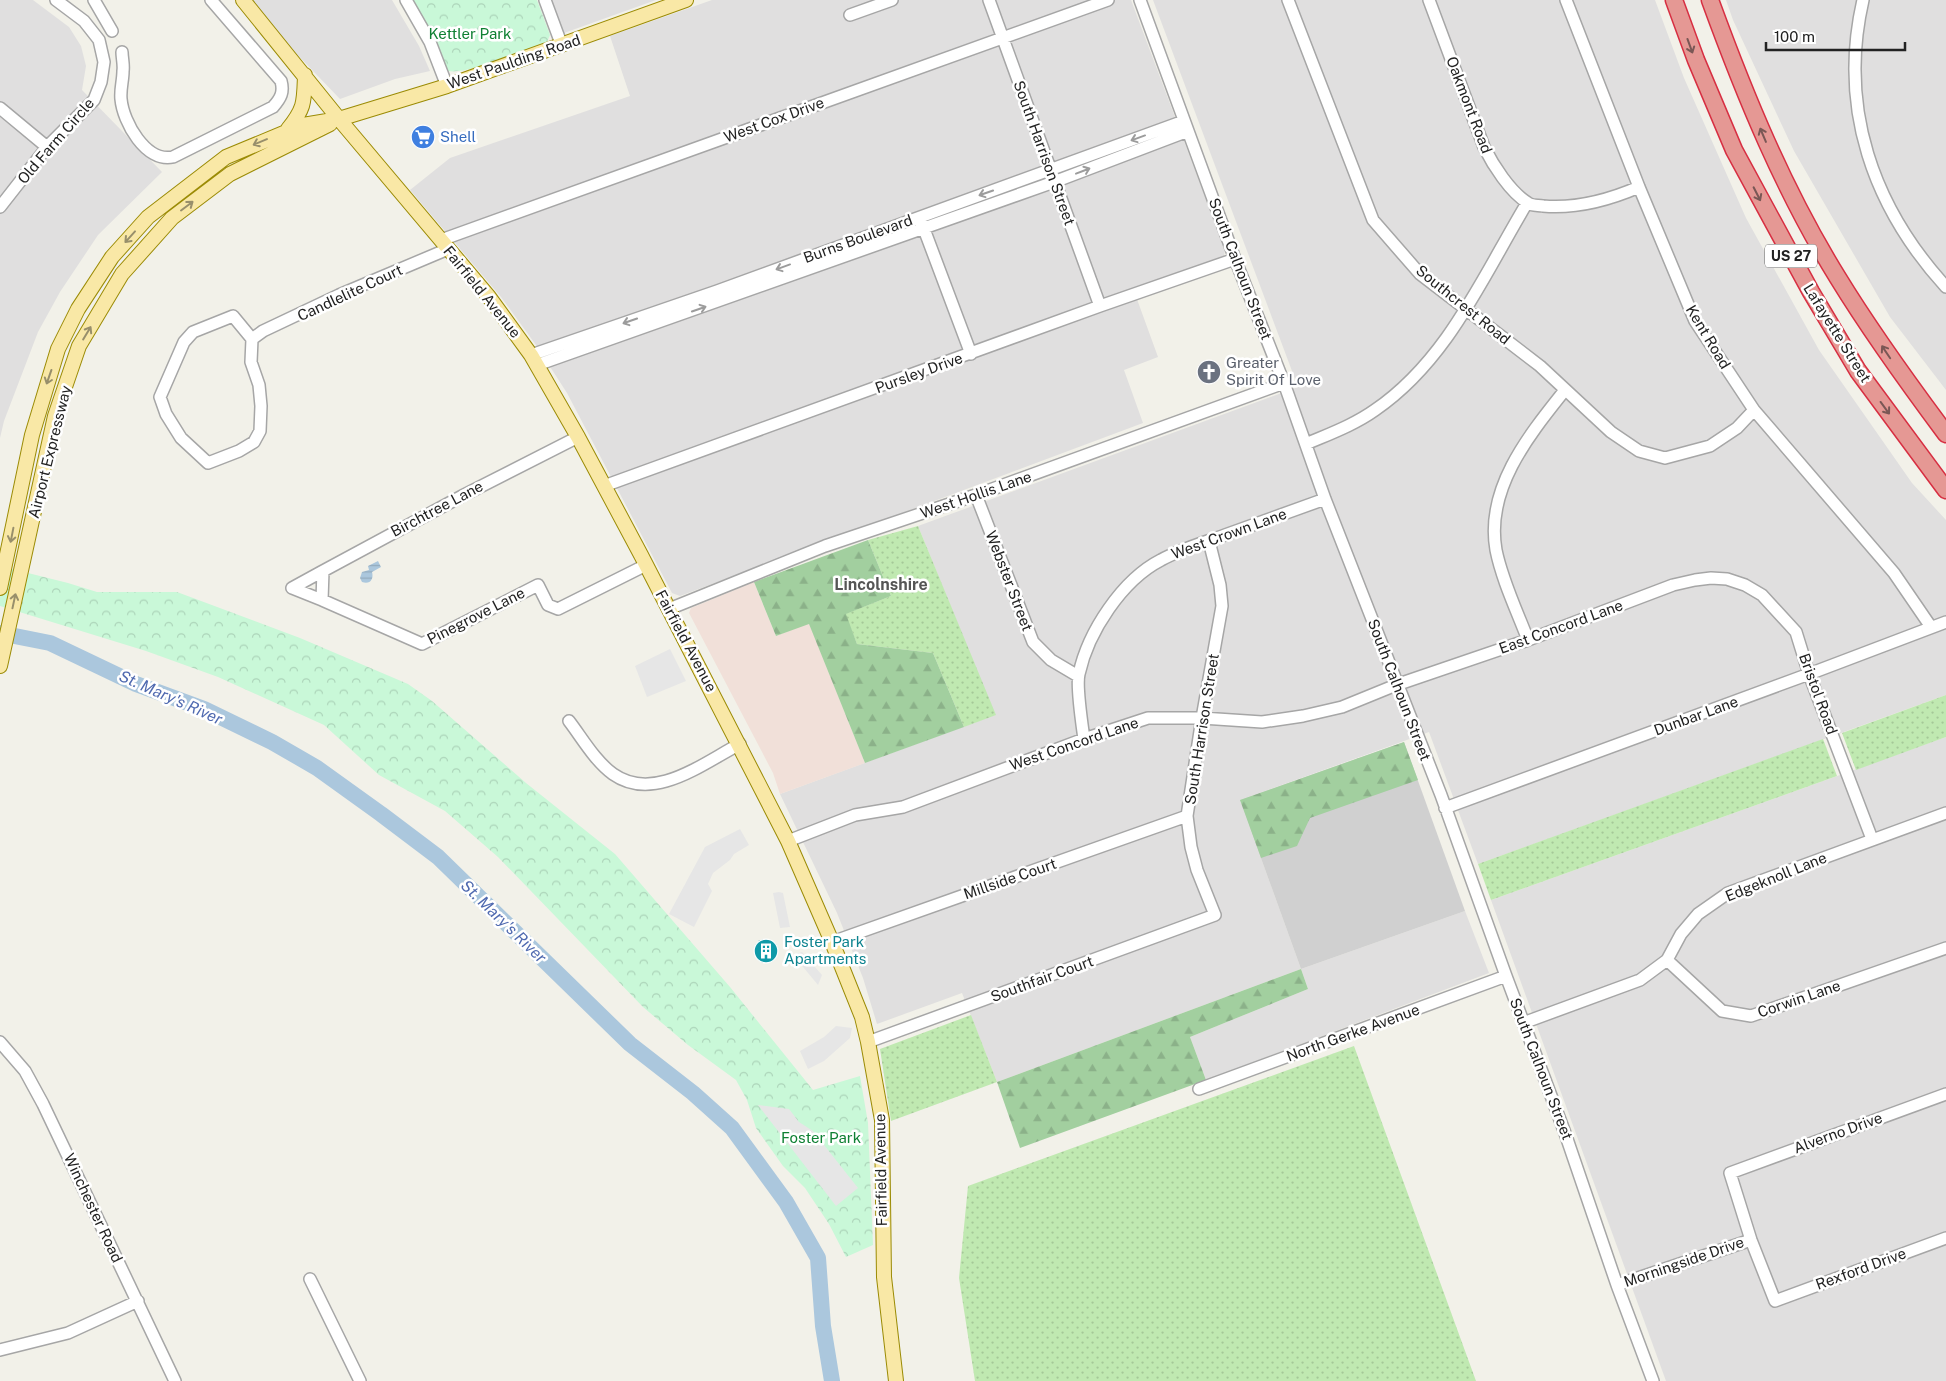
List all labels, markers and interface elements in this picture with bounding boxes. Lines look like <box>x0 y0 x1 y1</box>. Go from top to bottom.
scale bar <box>1766 20 1905 52</box>
park label: Kettler Park <box>428 25 512 42</box>
text: 100 m <box>1774 28 1815 45</box>
street label: West Paulding Road <box>445 31 583 92</box>
one-way arrow <box>1686 38 1695 53</box>
street label: Oakmont Road <box>1443 54 1496 156</box>
street label: South Harrison Street <box>1010 78 1079 228</box>
street label: Old Farm Circle <box>14 94 97 187</box>
street label: West Cox Drive <box>721 94 826 146</box>
supermarket icon: Shell <box>410 124 436 150</box>
place label: Shell <box>440 128 476 145</box>
one-way arrow <box>1758 128 1768 143</box>
one-way arrow <box>1131 134 1147 143</box>
one-way arrow <box>253 138 268 148</box>
one-way arrow <box>1075 166 1090 175</box>
one-way arrow <box>1753 186 1762 201</box>
one-way arrow <box>978 189 994 199</box>
street label: South Calhoun Street <box>1206 196 1275 342</box>
one-way arrow <box>180 201 193 212</box>
street label: Burns Boulevard <box>801 211 915 266</box>
one-way arrow <box>124 231 135 244</box>
street label: Fairfield Avenue <box>440 242 525 341</box>
road number: US 27 <box>1765 245 1817 268</box>
street label: Candlelite Court <box>295 261 405 324</box>
street label: Southcrest Road <box>1413 261 1514 348</box>
one-way arrow <box>776 263 792 272</box>
street label: Lafayette Street <box>1800 280 1875 385</box>
street label: Kent Road <box>1683 302 1734 372</box>
one-way arrow <box>691 304 706 313</box>
one-way arrow <box>623 317 639 326</box>
one-way arrow <box>82 326 92 340</box>
one-way arrow <box>1881 345 1891 359</box>
street label: Pursley Drive <box>873 349 965 396</box>
place label: Greater Spirit Of Love <box>1226 354 1321 388</box>
church icon: Greater Spirit Of Love <box>1196 359 1222 385</box>
one-way arrow <box>44 368 53 384</box>
street label: Airport Expressway <box>25 384 74 520</box>
one-way arrow <box>1880 401 1890 415</box>
street label: West Hollis Lane <box>918 468 1034 522</box>
street label: Birchtree Lane <box>388 477 486 540</box>
street label: West Crown Lane <box>1169 505 1289 562</box>
one-way arrow <box>6 526 16 542</box>
street label: Webster Street <box>983 528 1036 633</box>
district label: Lincolnshire <box>834 575 928 594</box>
street label: Pinegrove Lane <box>424 584 527 647</box>
street label: Fairfield Avenue <box>652 587 720 695</box>
one-way arrow <box>10 594 19 610</box>
street label: East Concord Lane <box>1497 596 1625 657</box>
street label: South Calhoun Street <box>1365 617 1434 763</box>
street label: Bristol Road <box>1796 651 1841 737</box>
street label: South Harrison Street <box>1181 652 1222 806</box>
water label: St. Mary's River <box>116 666 226 729</box>
street label: Dunbar Lane <box>1651 692 1740 739</box>
street label: West Concord Lane <box>1007 713 1141 774</box>
street label: Edgeknoll Lane <box>1723 848 1829 905</box>
street label: Millside Court <box>961 855 1059 902</box>
water label: St. Mary's River <box>457 876 551 967</box>
place label: Foster Park Apartments <box>784 933 866 967</box>
building icon: Foster Park Apartments <box>753 938 779 964</box>
street label: Southfair Court <box>988 952 1096 1005</box>
street label: Corwin Lane <box>1755 976 1843 1021</box>
street label: South Calhoun Street <box>1507 996 1576 1142</box>
street label: North Gerke Avenue <box>1284 1001 1422 1065</box>
street label: Alverno Drive <box>1791 1109 1885 1156</box>
street label: Fairfield Avenue <box>871 1113 890 1227</box>
park label: Foster Park <box>781 1129 861 1146</box>
street label: Winchester Road <box>61 1150 126 1265</box>
street label: Morningside Drive <box>1622 1233 1746 1290</box>
street label: Rexford Drive <box>1813 1244 1908 1293</box>

